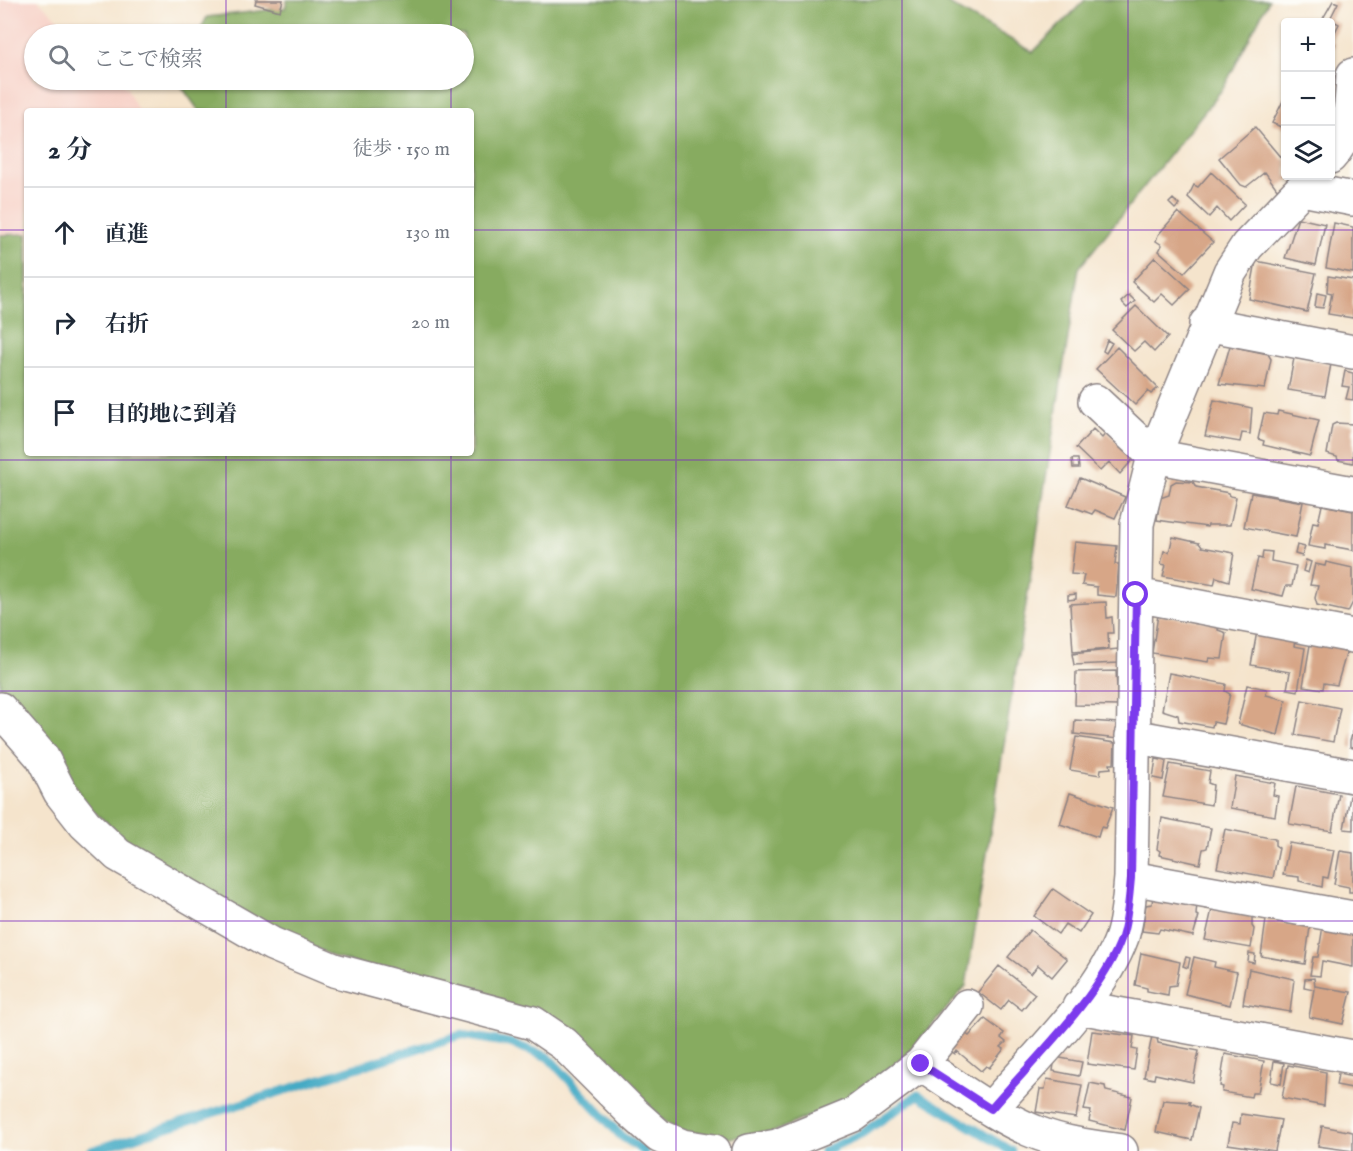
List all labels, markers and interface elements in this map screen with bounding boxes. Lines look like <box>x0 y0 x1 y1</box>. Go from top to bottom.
map controls <box>1281 18 1335 180</box>
button: + <box>1281 18 1335 72</box>
search box <box>24 24 474 90</box>
icon: search <box>45 41 78 74</box>
text: ここで検索 <box>93 46 203 74</box>
button: − <box>1281 72 1335 126</box>
button: layers <box>1281 126 1335 180</box>
text: 2 分 <box>48 134 92 167</box>
text: 徒歩 · 150 m <box>353 137 450 162</box>
icon: ahead <box>48 216 81 249</box>
text: 130 m <box>405 220 450 245</box>
text: 直進 <box>105 221 149 249</box>
icon: right <box>48 306 81 339</box>
text: 20 m <box>411 310 450 335</box>
text: 右折 <box>105 311 149 339</box>
icon: arrive <box>48 396 81 429</box>
text: 目的地に到着 <box>105 401 237 429</box>
route start <box>1122 581 1148 607</box>
route end <box>907 1050 933 1076</box>

